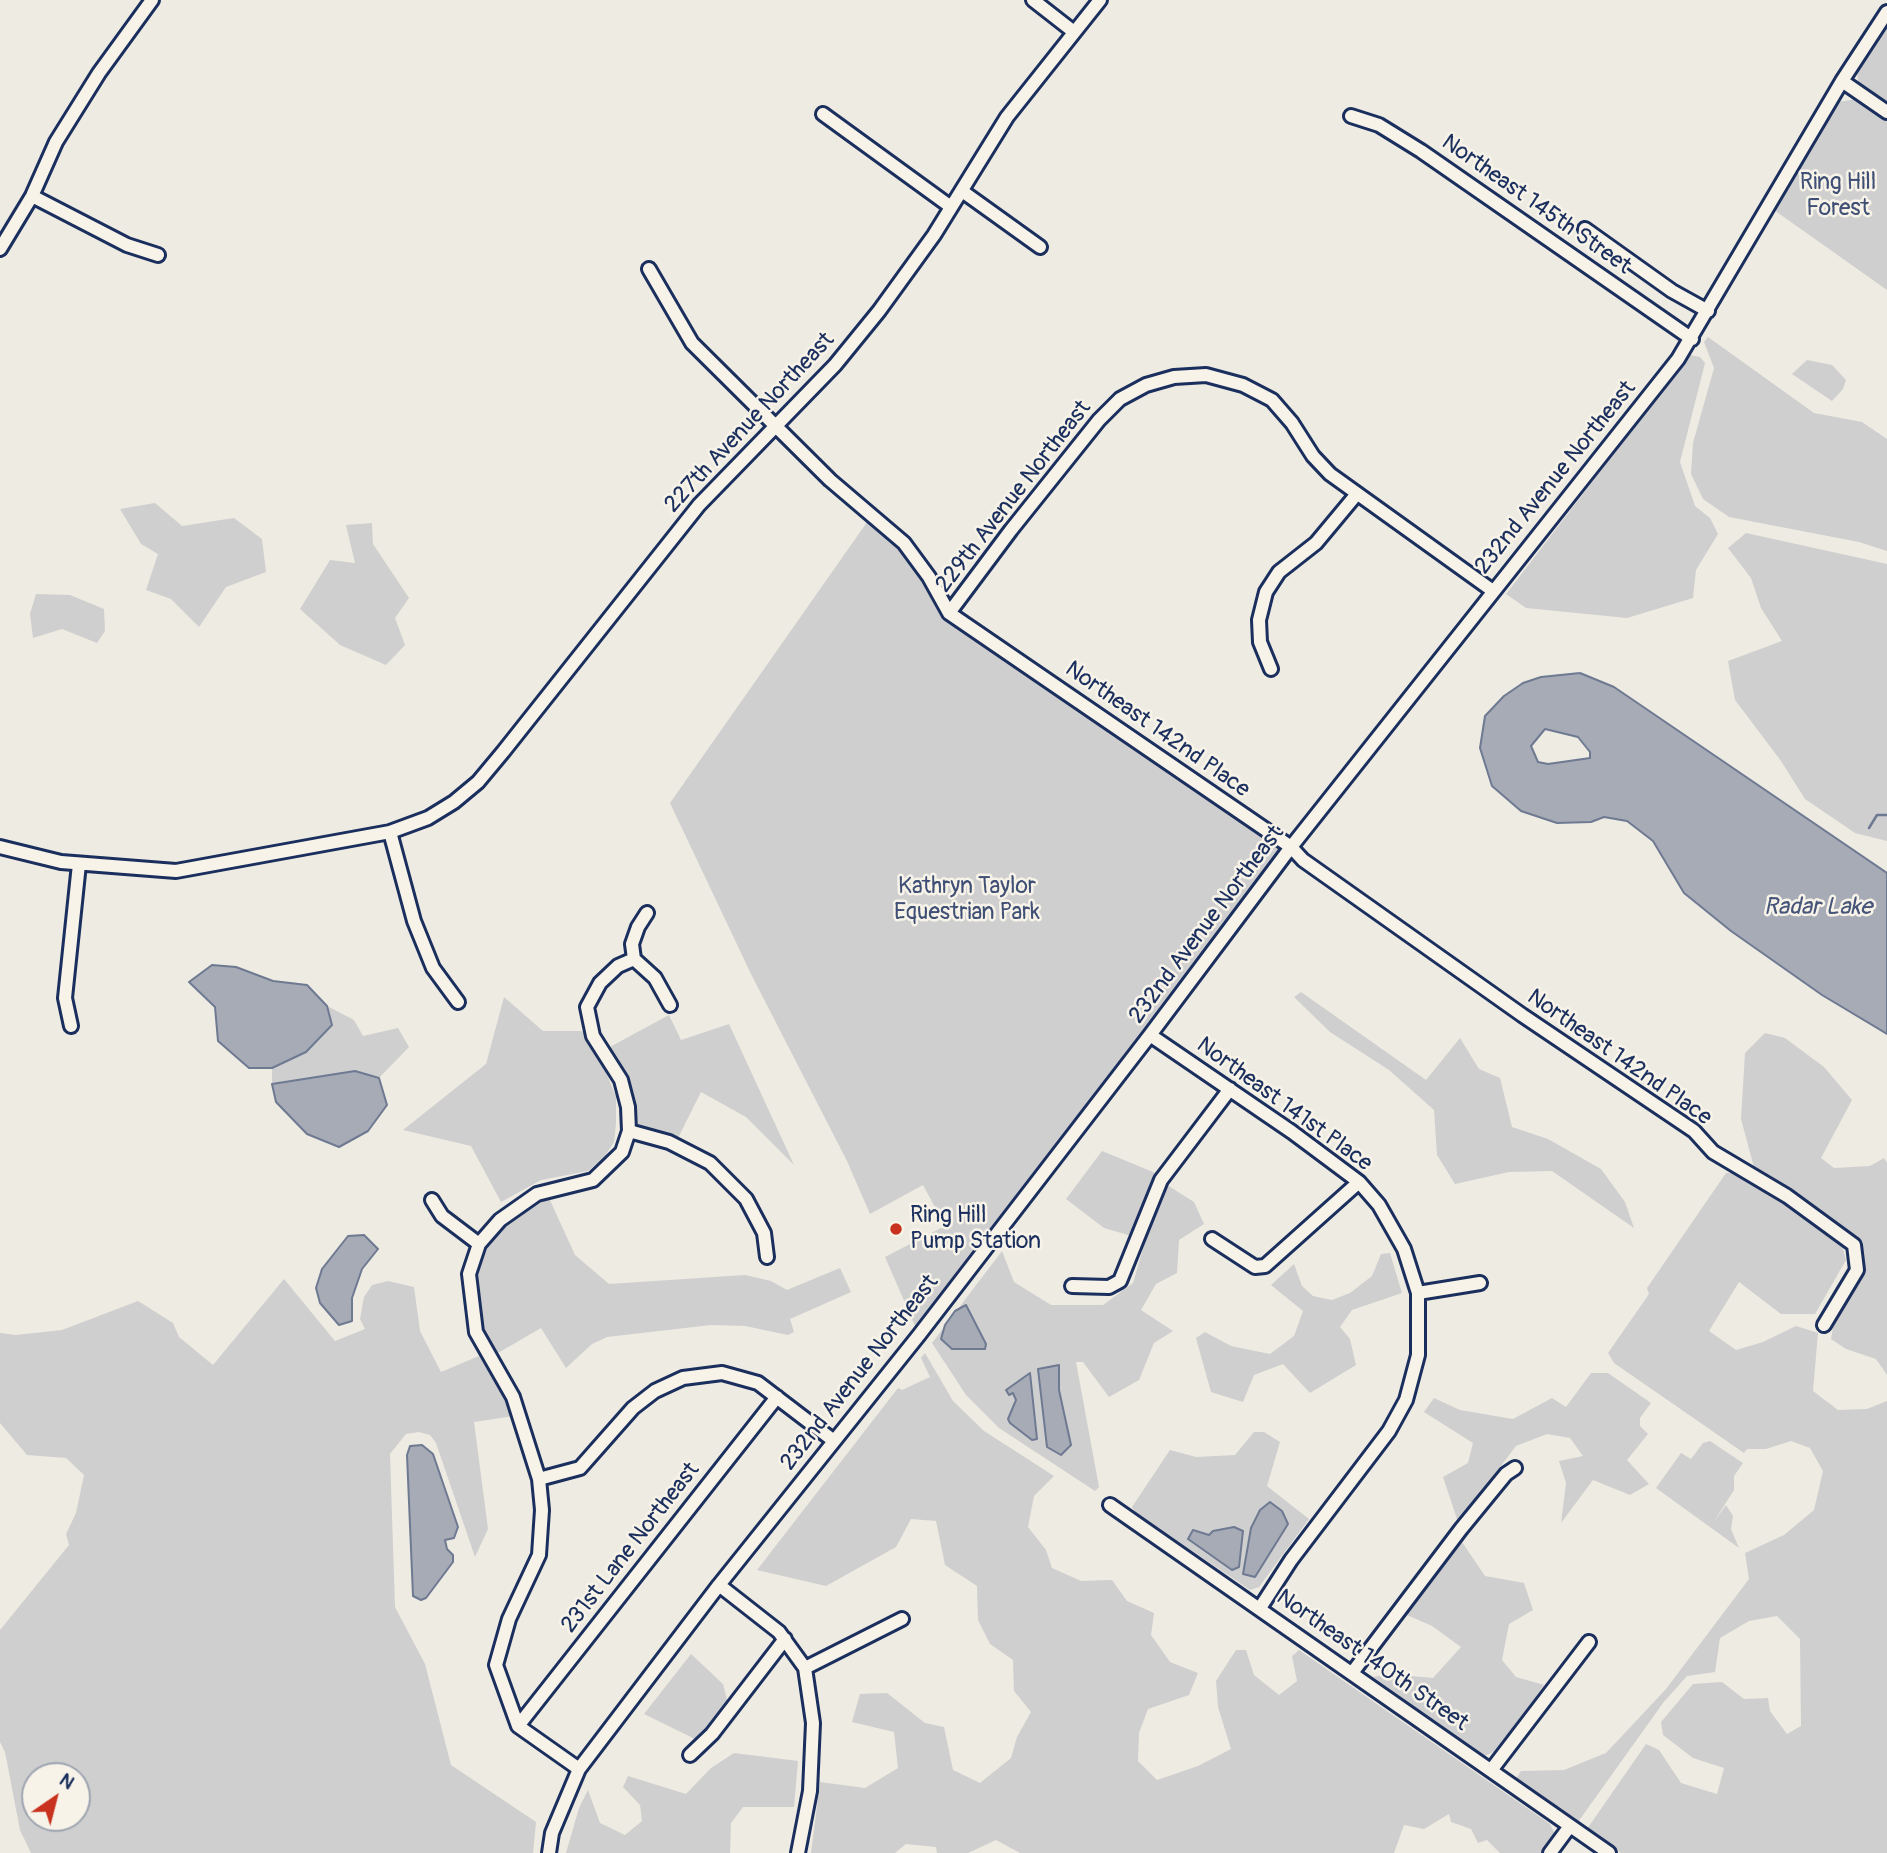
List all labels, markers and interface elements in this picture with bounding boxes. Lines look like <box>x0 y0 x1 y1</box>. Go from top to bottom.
street label: Northeast 145th Street <box>1436 129 1636 281</box>
park label: Ring Hill Forest <box>1800 169 1876 223</box>
street label: 227th Avenue Northeast <box>659 327 841 519</box>
street label: 232nd Avenue Northeast <box>1470 376 1642 580</box>
street label: 229th Avenue Northeast <box>930 395 1098 599</box>
street label: Northeast 142nd Place <box>1059 656 1255 804</box>
street label: 232nd Avenue Northeast <box>1124 821 1290 1029</box>
park label: Kathryn Taylor Equestrian Park <box>894 873 1040 927</box>
water label: Radar Lake <box>1764 894 1872 922</box>
street label: Northeast 142nd Place <box>1521 984 1717 1132</box>
street label: Northeast 141st Place <box>1191 1032 1377 1178</box>
place label: Ring Hill Pump Station <box>910 1202 1041 1256</box>
marker: Ring Hill Pump Station <box>888 1221 904 1237</box>
street label: 232nd Avenue Northeast <box>775 1270 945 1476</box>
street label: 231st Lane Northeast <box>556 1457 706 1639</box>
street label: Northeast 140th Street <box>1271 1584 1473 1738</box>
north arrow <box>21 1762 91 1832</box>
text: N <box>55 1768 79 1795</box>

